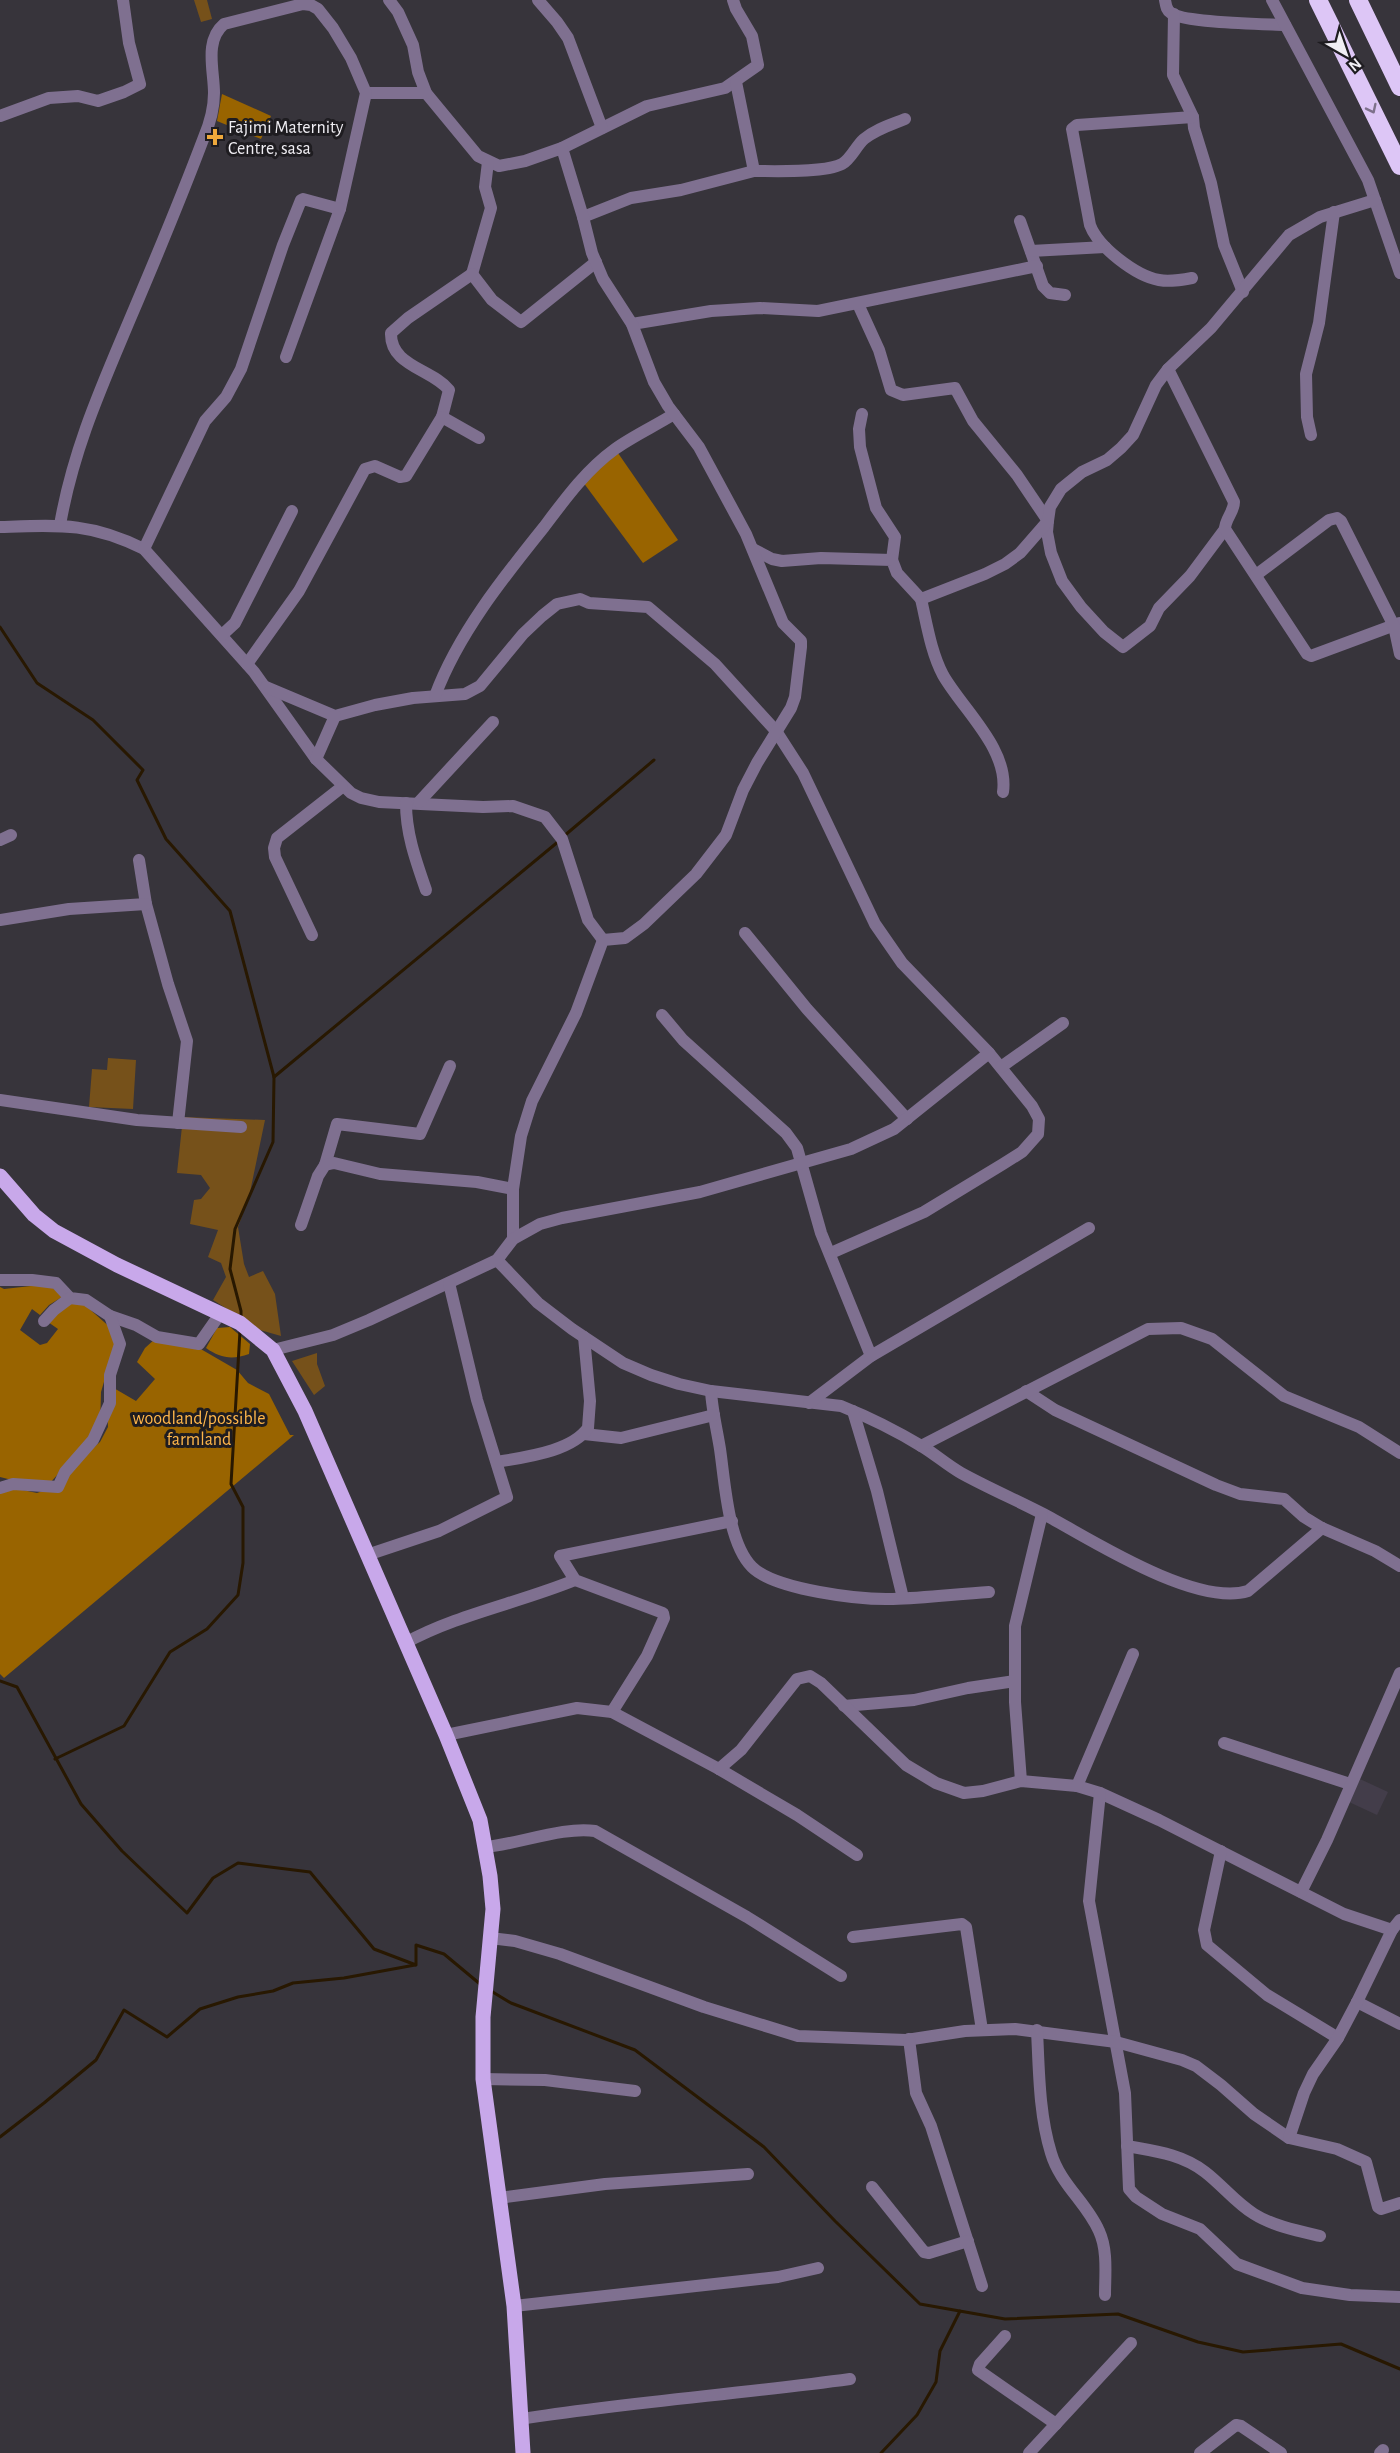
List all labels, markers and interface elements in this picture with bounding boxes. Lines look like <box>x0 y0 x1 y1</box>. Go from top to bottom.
north arrow <box>1316 24 1376 84</box>
text: N <box>1346 55 1364 74</box>
one-way arrow <box>1365 102 1376 113</box>
place label: Fajimi Maternity Centre, sasa <box>228 119 344 158</box>
marker: Fajimi Maternity Centre, sasa <box>206 128 224 146</box>
park label: woodland/possible farmland <box>133 1410 265 1449</box>

